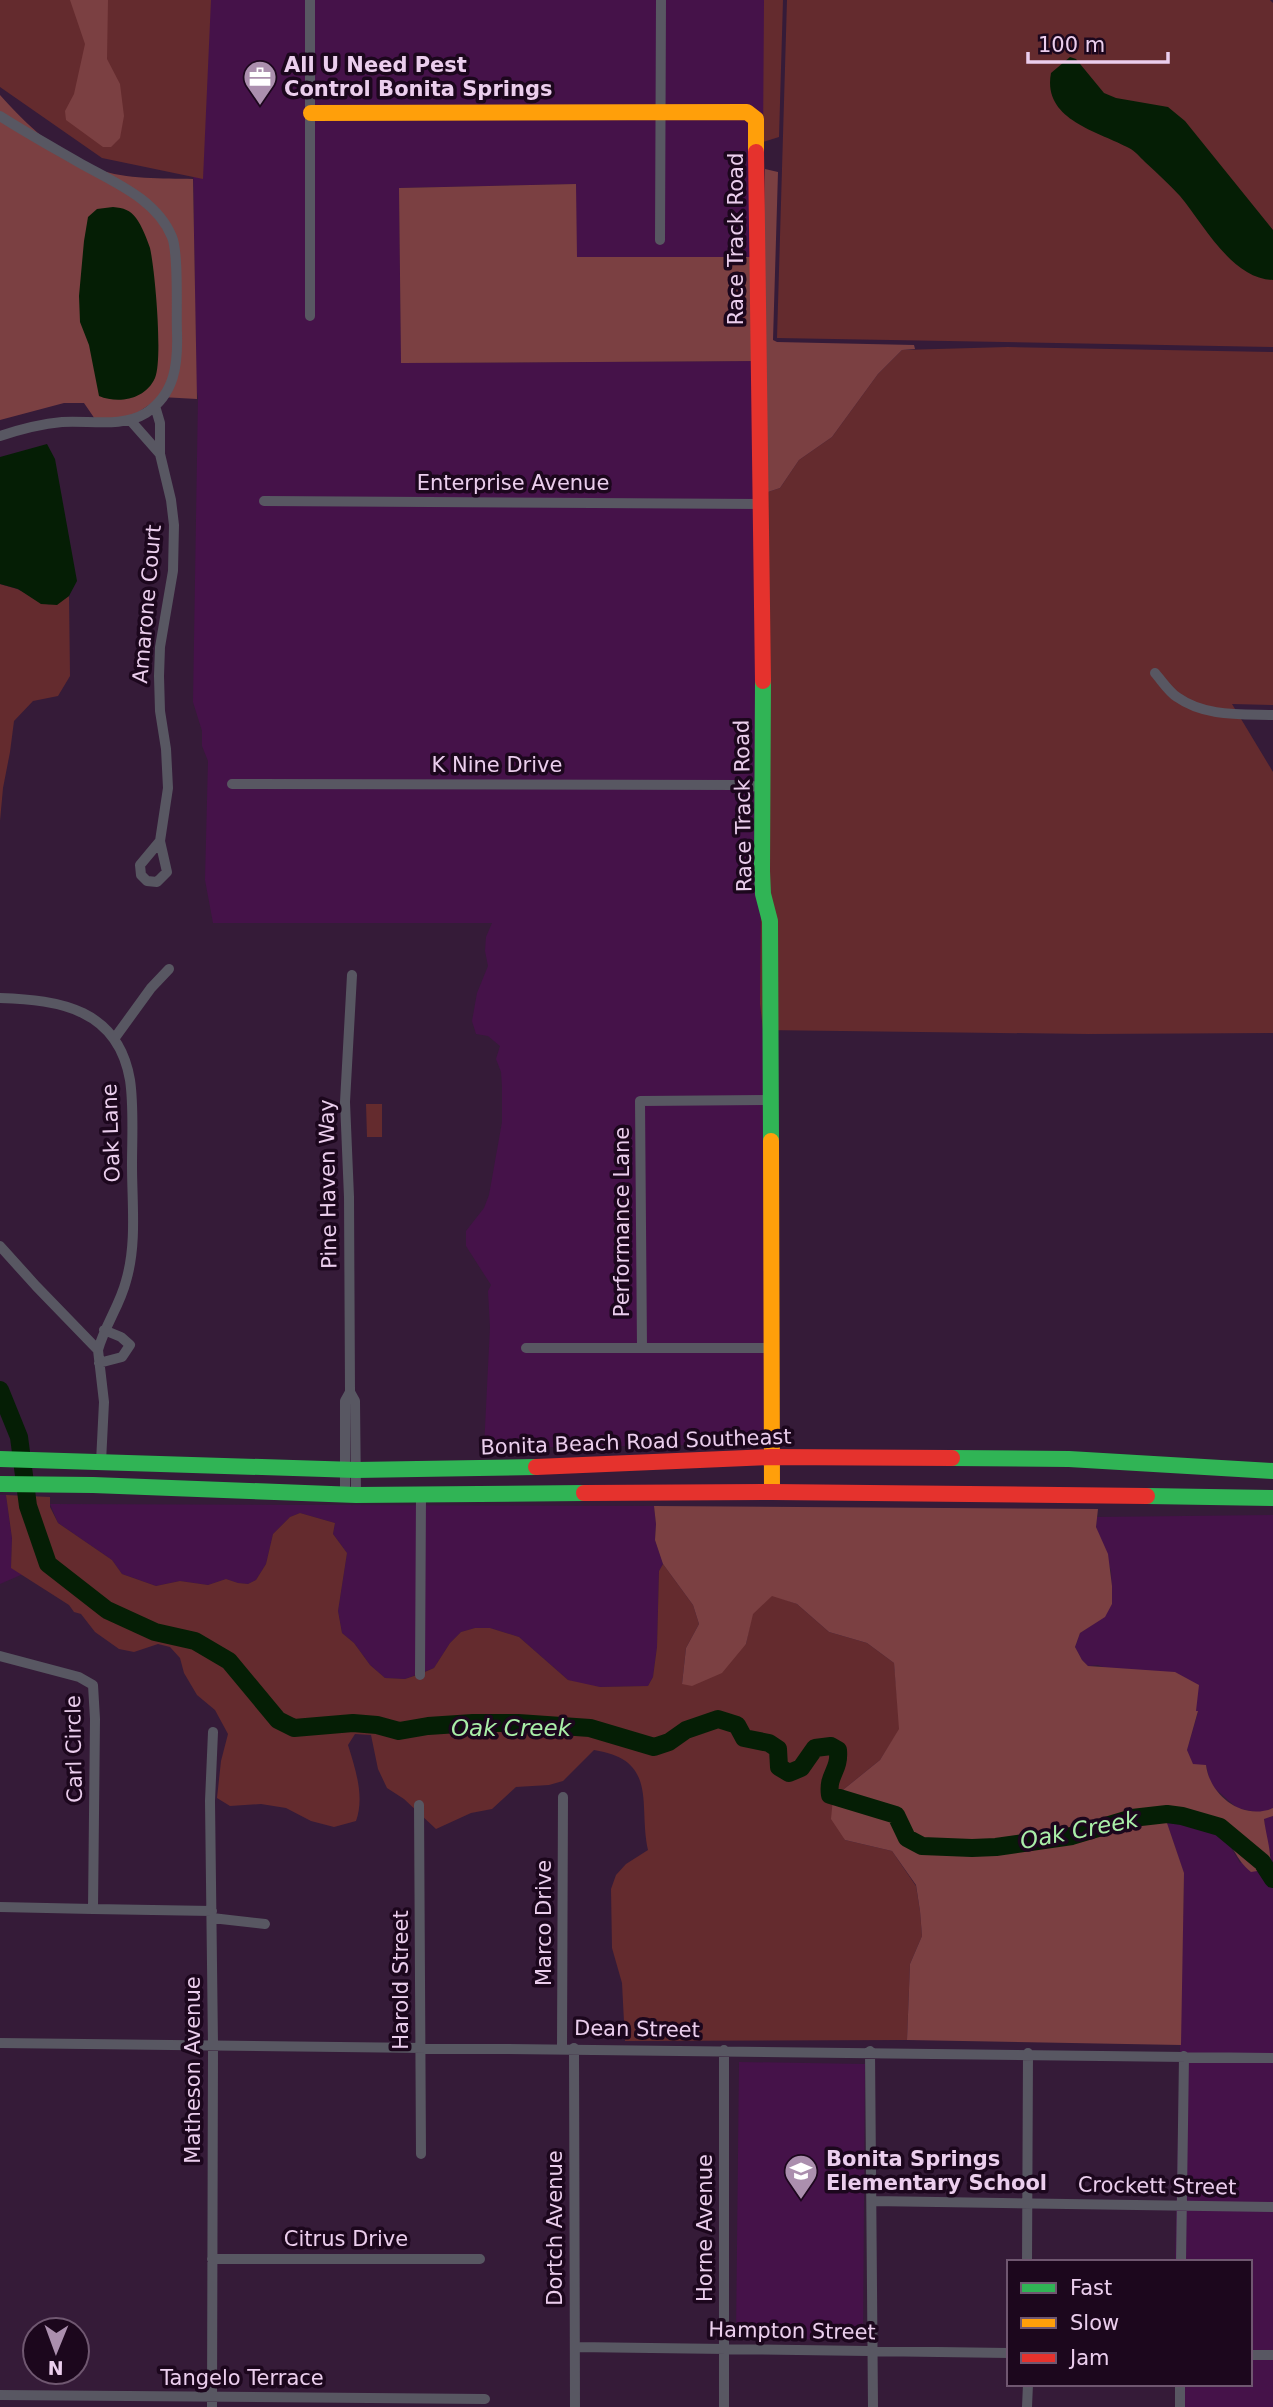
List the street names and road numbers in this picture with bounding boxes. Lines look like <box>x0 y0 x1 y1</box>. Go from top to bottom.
street label: Race Track Road <box>724 153 748 325</box>
street label: Enterprise Avenue <box>417 471 609 495</box>
street label: Amarone Court <box>128 524 166 684</box>
street label: Race Track Road <box>729 720 757 892</box>
street label: K Nine Drive <box>432 753 562 777</box>
street label: Oak Lane <box>97 1083 125 1183</box>
street label: Pine Haven Way <box>315 1099 341 1269</box>
street label: Performance Lane <box>610 1127 634 1317</box>
street label: Bonita Beach Road Southeast <box>480 1425 792 1459</box>
street label: Carl Circle <box>61 1695 87 1803</box>
street label: Marco Drive <box>532 1860 556 1986</box>
street label: Harold Street <box>389 1910 413 2050</box>
street label: Matheson Avenue <box>181 1976 205 2164</box>
street label: Dean Street <box>574 2016 700 2042</box>
street label: Dortch Avenue <box>543 2150 567 2306</box>
street label: Horne Avenue <box>693 2154 717 2302</box>
street label: Crockett Street <box>1078 2173 1236 2199</box>
street label: Citrus Drive <box>284 2227 408 2251</box>
street label: Hampton Street <box>708 2318 876 2344</box>
street label: Tangelo Terrace <box>159 2366 324 2390</box>

